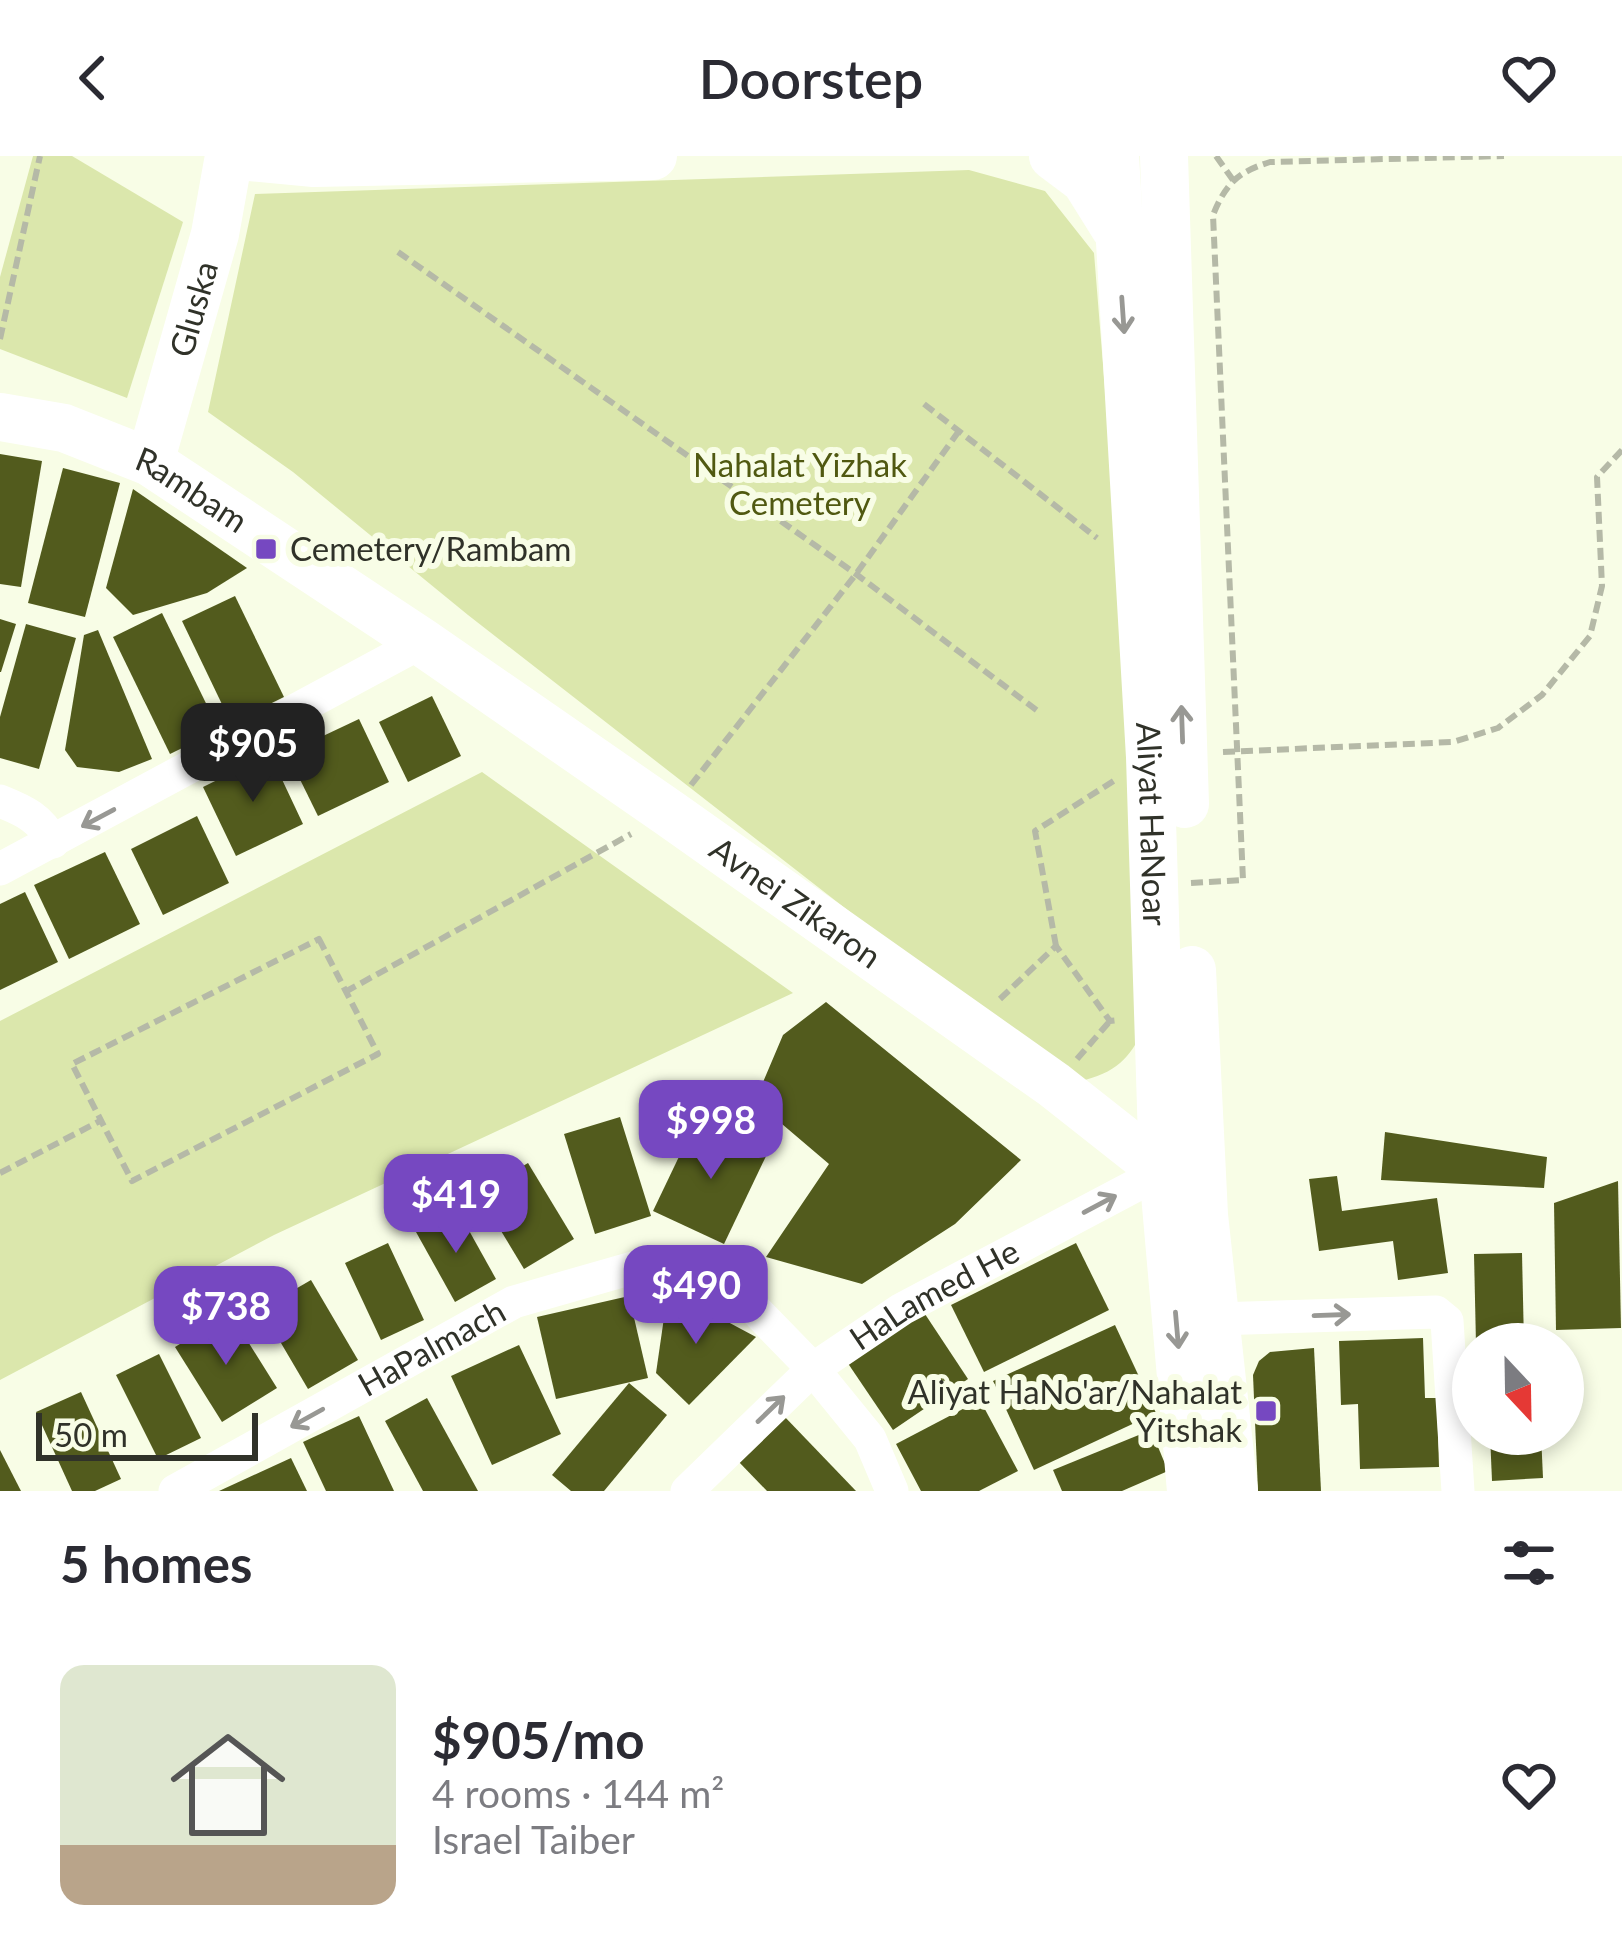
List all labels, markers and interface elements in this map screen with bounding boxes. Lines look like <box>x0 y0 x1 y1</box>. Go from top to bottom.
icon: back <box>60 45 126 111</box>
icon: heart <box>1496 45 1562 111</box>
text: Doorstep <box>699 46 923 111</box>
street label: Gluska <box>160 256 225 361</box>
one-way arrow <box>1111 295 1134 334</box>
street label: Rambam <box>131 438 255 540</box>
park label: Nahalat Yizhak Cemetery <box>693 444 907 522</box>
place label: Cemetery/Rambam <box>290 528 571 568</box>
marker: Cemetery/Rambam <box>253 536 279 562</box>
pin: $905 <box>182 703 324 805</box>
one-way arrow <box>1171 705 1194 744</box>
text: $905 <box>208 719 298 765</box>
street label: Aliyat HaNoar <box>1129 721 1176 926</box>
one-way arrow <box>81 807 116 830</box>
street label: Avnei Zikaron <box>703 828 889 976</box>
pin: $998 <box>640 1080 782 1182</box>
text: $998 <box>666 1096 756 1142</box>
pin: $419 <box>385 1154 527 1256</box>
text: $419 <box>411 1170 501 1216</box>
one-way arrow <box>1082 1192 1118 1215</box>
street label: HaLamed He <box>842 1230 1025 1358</box>
pin: $490 <box>625 1245 767 1347</box>
text: $490 <box>651 1261 741 1307</box>
pin: $738 <box>155 1266 297 1368</box>
text: $738 <box>181 1282 271 1328</box>
street label: HaPalmach <box>351 1290 512 1404</box>
one-way arrow <box>1312 1304 1351 1327</box>
one-way arrow <box>1166 1309 1189 1348</box>
north arrow <box>1452 1323 1584 1455</box>
map controls <box>1452 1323 1584 1455</box>
place label: Aliyat HaNo'ar/Nahalat Yitshak <box>907 1371 1242 1449</box>
one-way arrow <box>755 1396 785 1424</box>
marker: Aliyat HaNo'ar/Nahalat Yitshak <box>1253 1398 1279 1424</box>
scale bar <box>36 1407 258 1460</box>
one-way arrow <box>290 1407 325 1430</box>
text: 50 m <box>54 1414 128 1454</box>
icon: filters <box>1496 1530 1562 1596</box>
text: 5 homes <box>60 1533 252 1594</box>
text: $905/mo <box>432 1709 645 1770</box>
icon: home <box>156 1713 300 1857</box>
icon: heart <box>1496 1752 1562 1818</box>
text: 4 rooms · 144 m² <box>432 1770 724 1816</box>
text: Israel Taiber <box>432 1816 635 1862</box>

